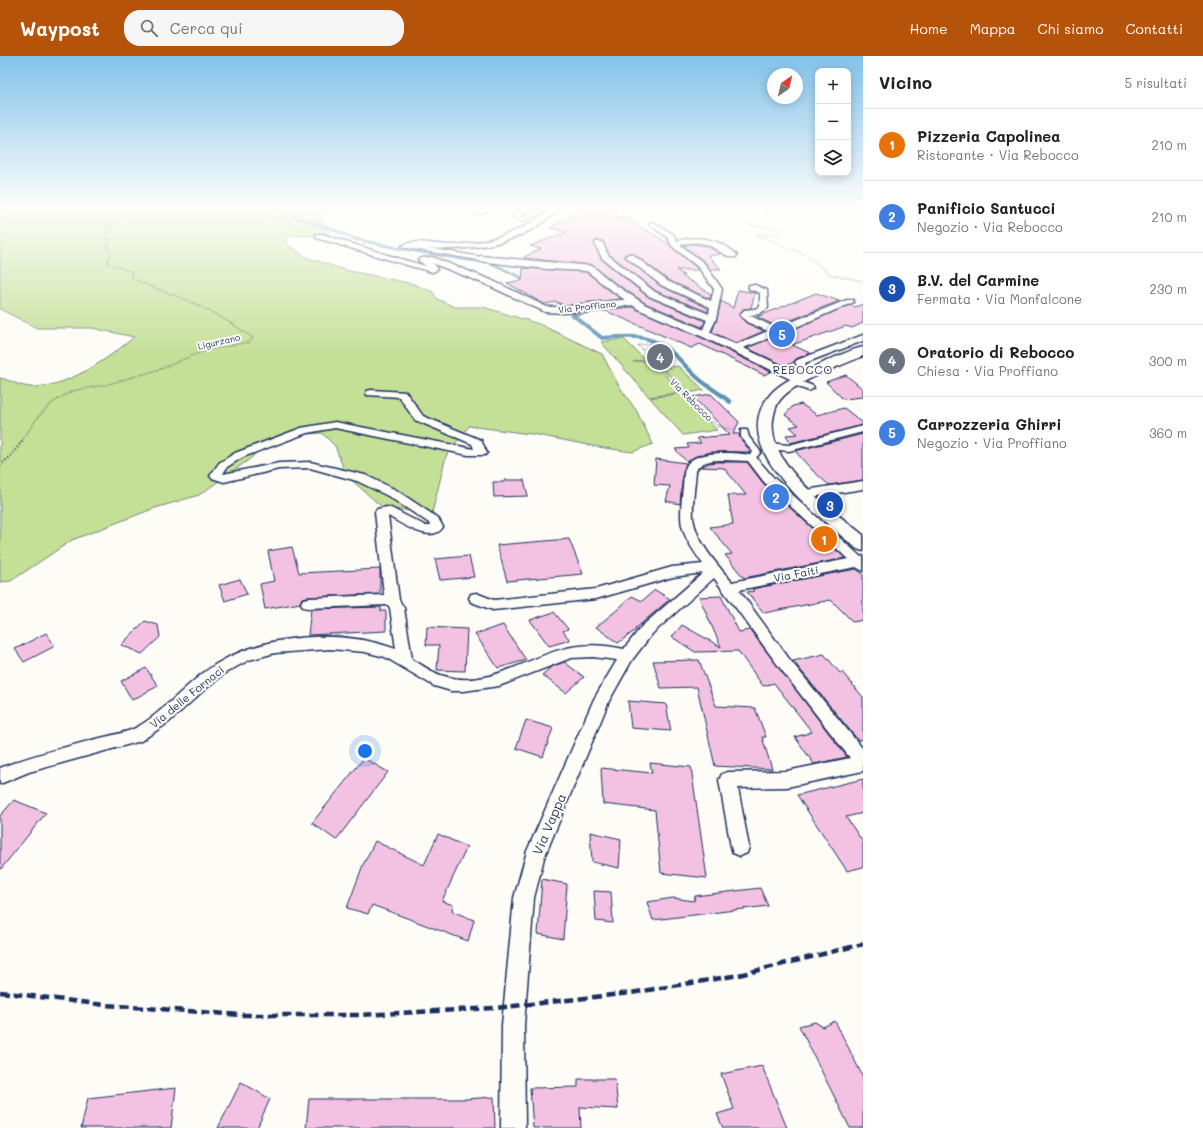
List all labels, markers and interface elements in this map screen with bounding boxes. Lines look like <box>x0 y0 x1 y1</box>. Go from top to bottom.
search box <box>124 10 404 46</box>
text: Waypost <box>20 16 100 41</box>
icon: search <box>138 17 160 39</box>
text: Cerca qui <box>170 18 243 38</box>
text: Home <box>910 19 948 38</box>
text: Mappa <box>970 19 1016 38</box>
text: Chi siamo <box>1038 19 1103 38</box>
text: Contatti <box>1125 19 1183 38</box>
north arrow <box>767 68 803 104</box>
map controls <box>815 68 851 176</box>
button: + <box>815 68 851 104</box>
text: Vicino <box>879 71 932 93</box>
text: 5 risultati <box>1125 74 1187 91</box>
button: − <box>815 104 851 140</box>
text: Pizzeria Capolinea <box>917 126 1060 146</box>
text: 1 <box>889 136 895 153</box>
text: 210 m <box>1151 136 1187 153</box>
button: layers <box>815 140 851 176</box>
text: Ristorante · Via Rebocco <box>917 146 1079 163</box>
text: Panificio Santucci <box>917 198 1056 218</box>
text: 2 <box>888 208 896 225</box>
text: 210 m <box>1151 208 1187 225</box>
text: Negozio · Via Rebocco <box>917 218 1063 235</box>
text: B.V. del Carmine <box>917 270 1039 290</box>
text: 3 <box>888 280 896 297</box>
text: 230 m <box>1150 280 1187 297</box>
text: Fermata · Via Monfalcone <box>917 290 1082 307</box>
street label: Via Proffiano <box>557 298 617 315</box>
pin: 5 <box>769 319 795 349</box>
street label: Ligurzano <box>197 331 242 352</box>
pin: 4 <box>647 342 673 372</box>
text: Oratorio di Rebocco <box>917 342 1074 362</box>
text: 4 <box>888 352 896 369</box>
text: 300 m <box>1149 352 1187 369</box>
district label: REBOCCO <box>773 362 833 377</box>
text: Chiesa · Via Proffiano <box>917 362 1058 379</box>
street label: Via Rebocco <box>668 376 715 424</box>
text: Carrozzeria Ghirri <box>917 414 1062 434</box>
text: 5 <box>888 424 896 441</box>
text: 360 m <box>1149 424 1187 441</box>
text: Negozio · Via Proffiano <box>917 434 1067 451</box>
pin: 2 <box>763 482 789 512</box>
pin: 3 <box>817 490 843 520</box>
pin: 1 <box>811 524 837 554</box>
street label: Via Faiti <box>772 562 820 585</box>
street label: Via delle Fornaci <box>146 662 227 731</box>
your location <box>355 741 375 761</box>
street label: Via Vappa <box>528 790 569 857</box>

